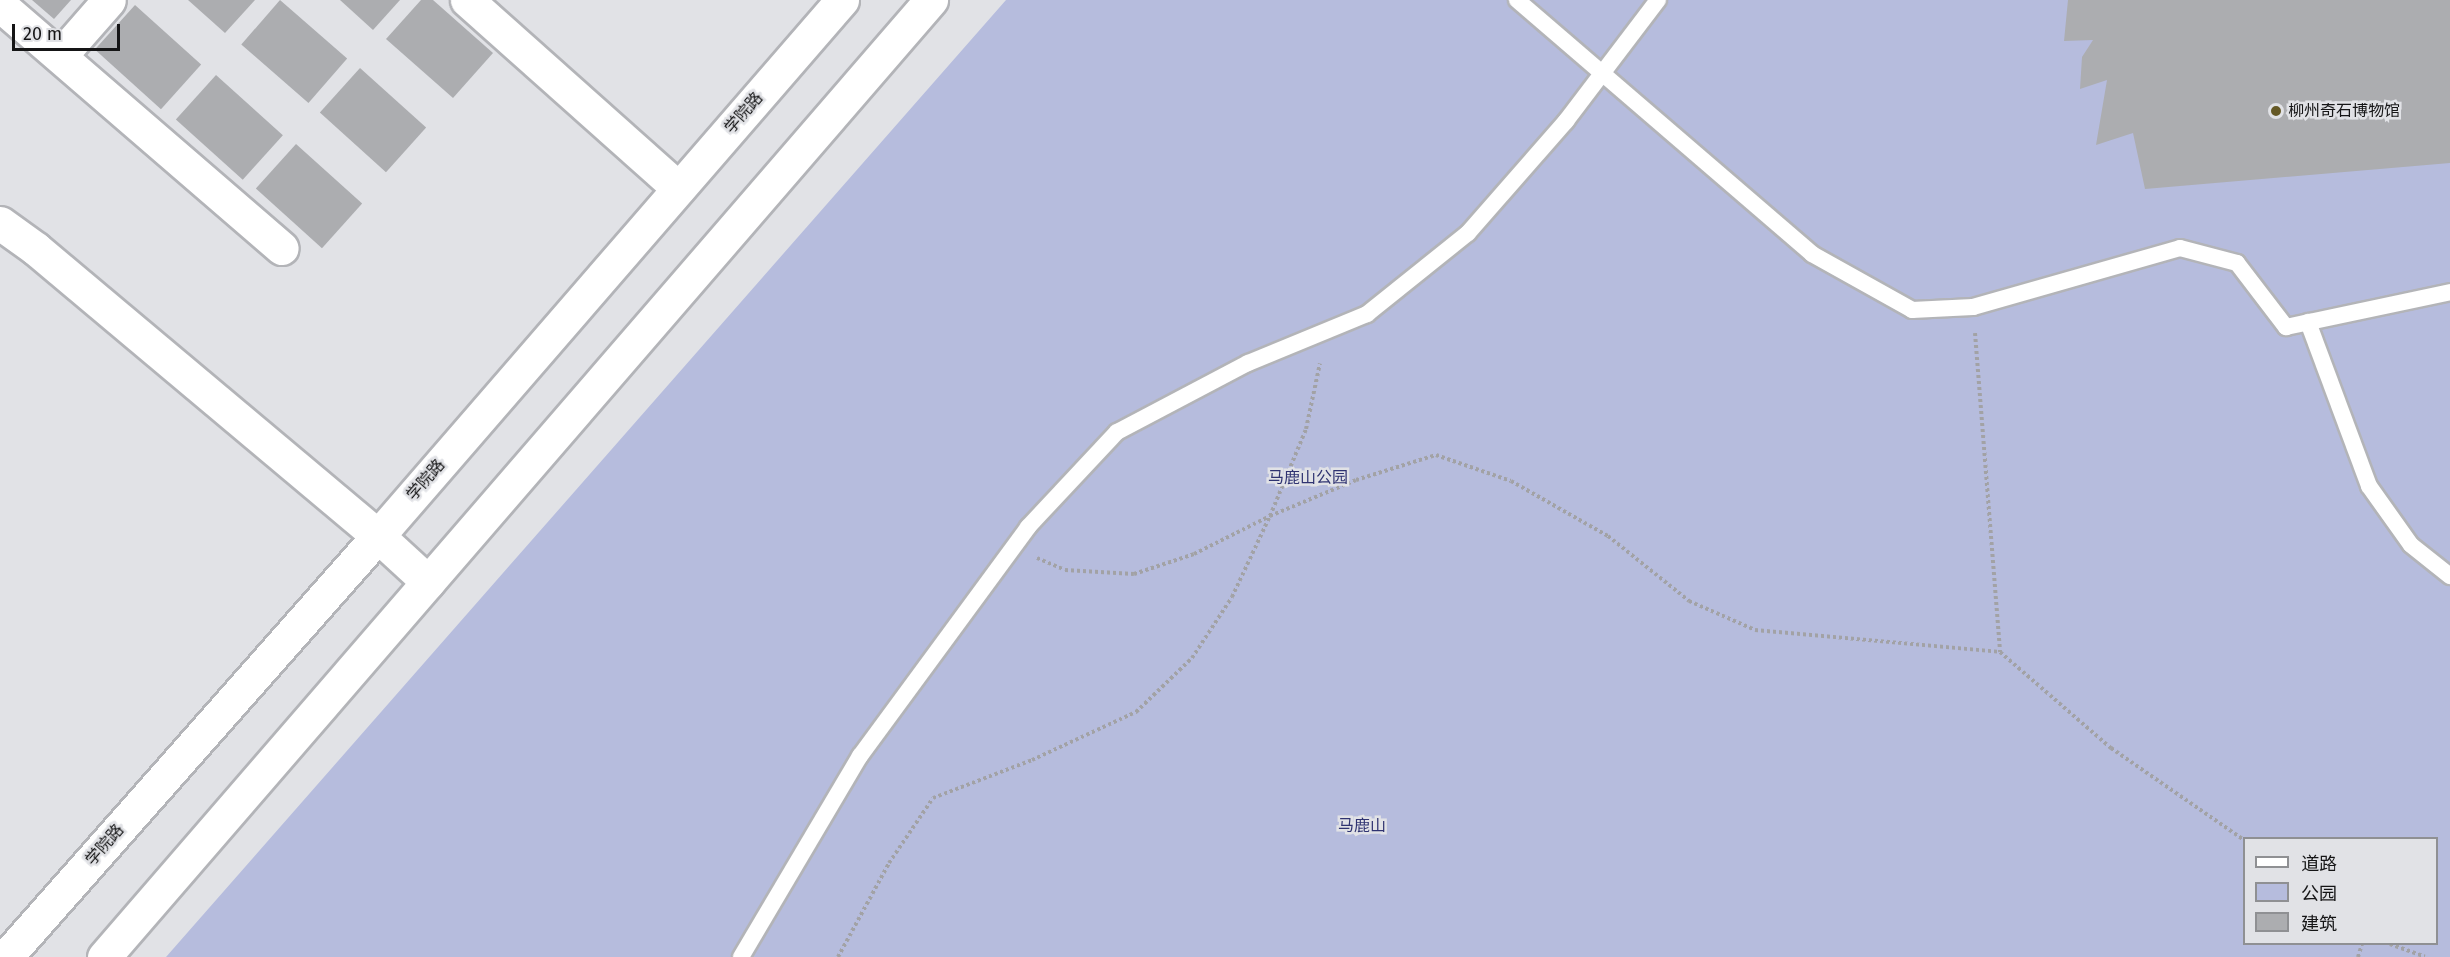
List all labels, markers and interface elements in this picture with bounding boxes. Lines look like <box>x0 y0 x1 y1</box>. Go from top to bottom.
scale bar <box>15 12 123 50</box>
text: 20 m <box>23 23 62 45</box>
street label: 学院路 <box>721 89 767 137</box>
place label: 柳州奇石博物馆 <box>2288 101 2400 121</box>
marker: 柳州奇石博物馆 <box>2269 104 2283 118</box>
street label: 学院路 <box>403 456 449 504</box>
park label: 马鹿山公园 <box>1268 468 1348 488</box>
park label: 马鹿山 <box>1338 816 1386 836</box>
street label: 学院路 <box>82 821 128 869</box>
legend <box>2243 837 2438 945</box>
text: 道路 <box>2301 853 2337 875</box>
text: 公园 <box>2301 883 2337 905</box>
text: 建筑 <box>2301 913 2337 935</box>

